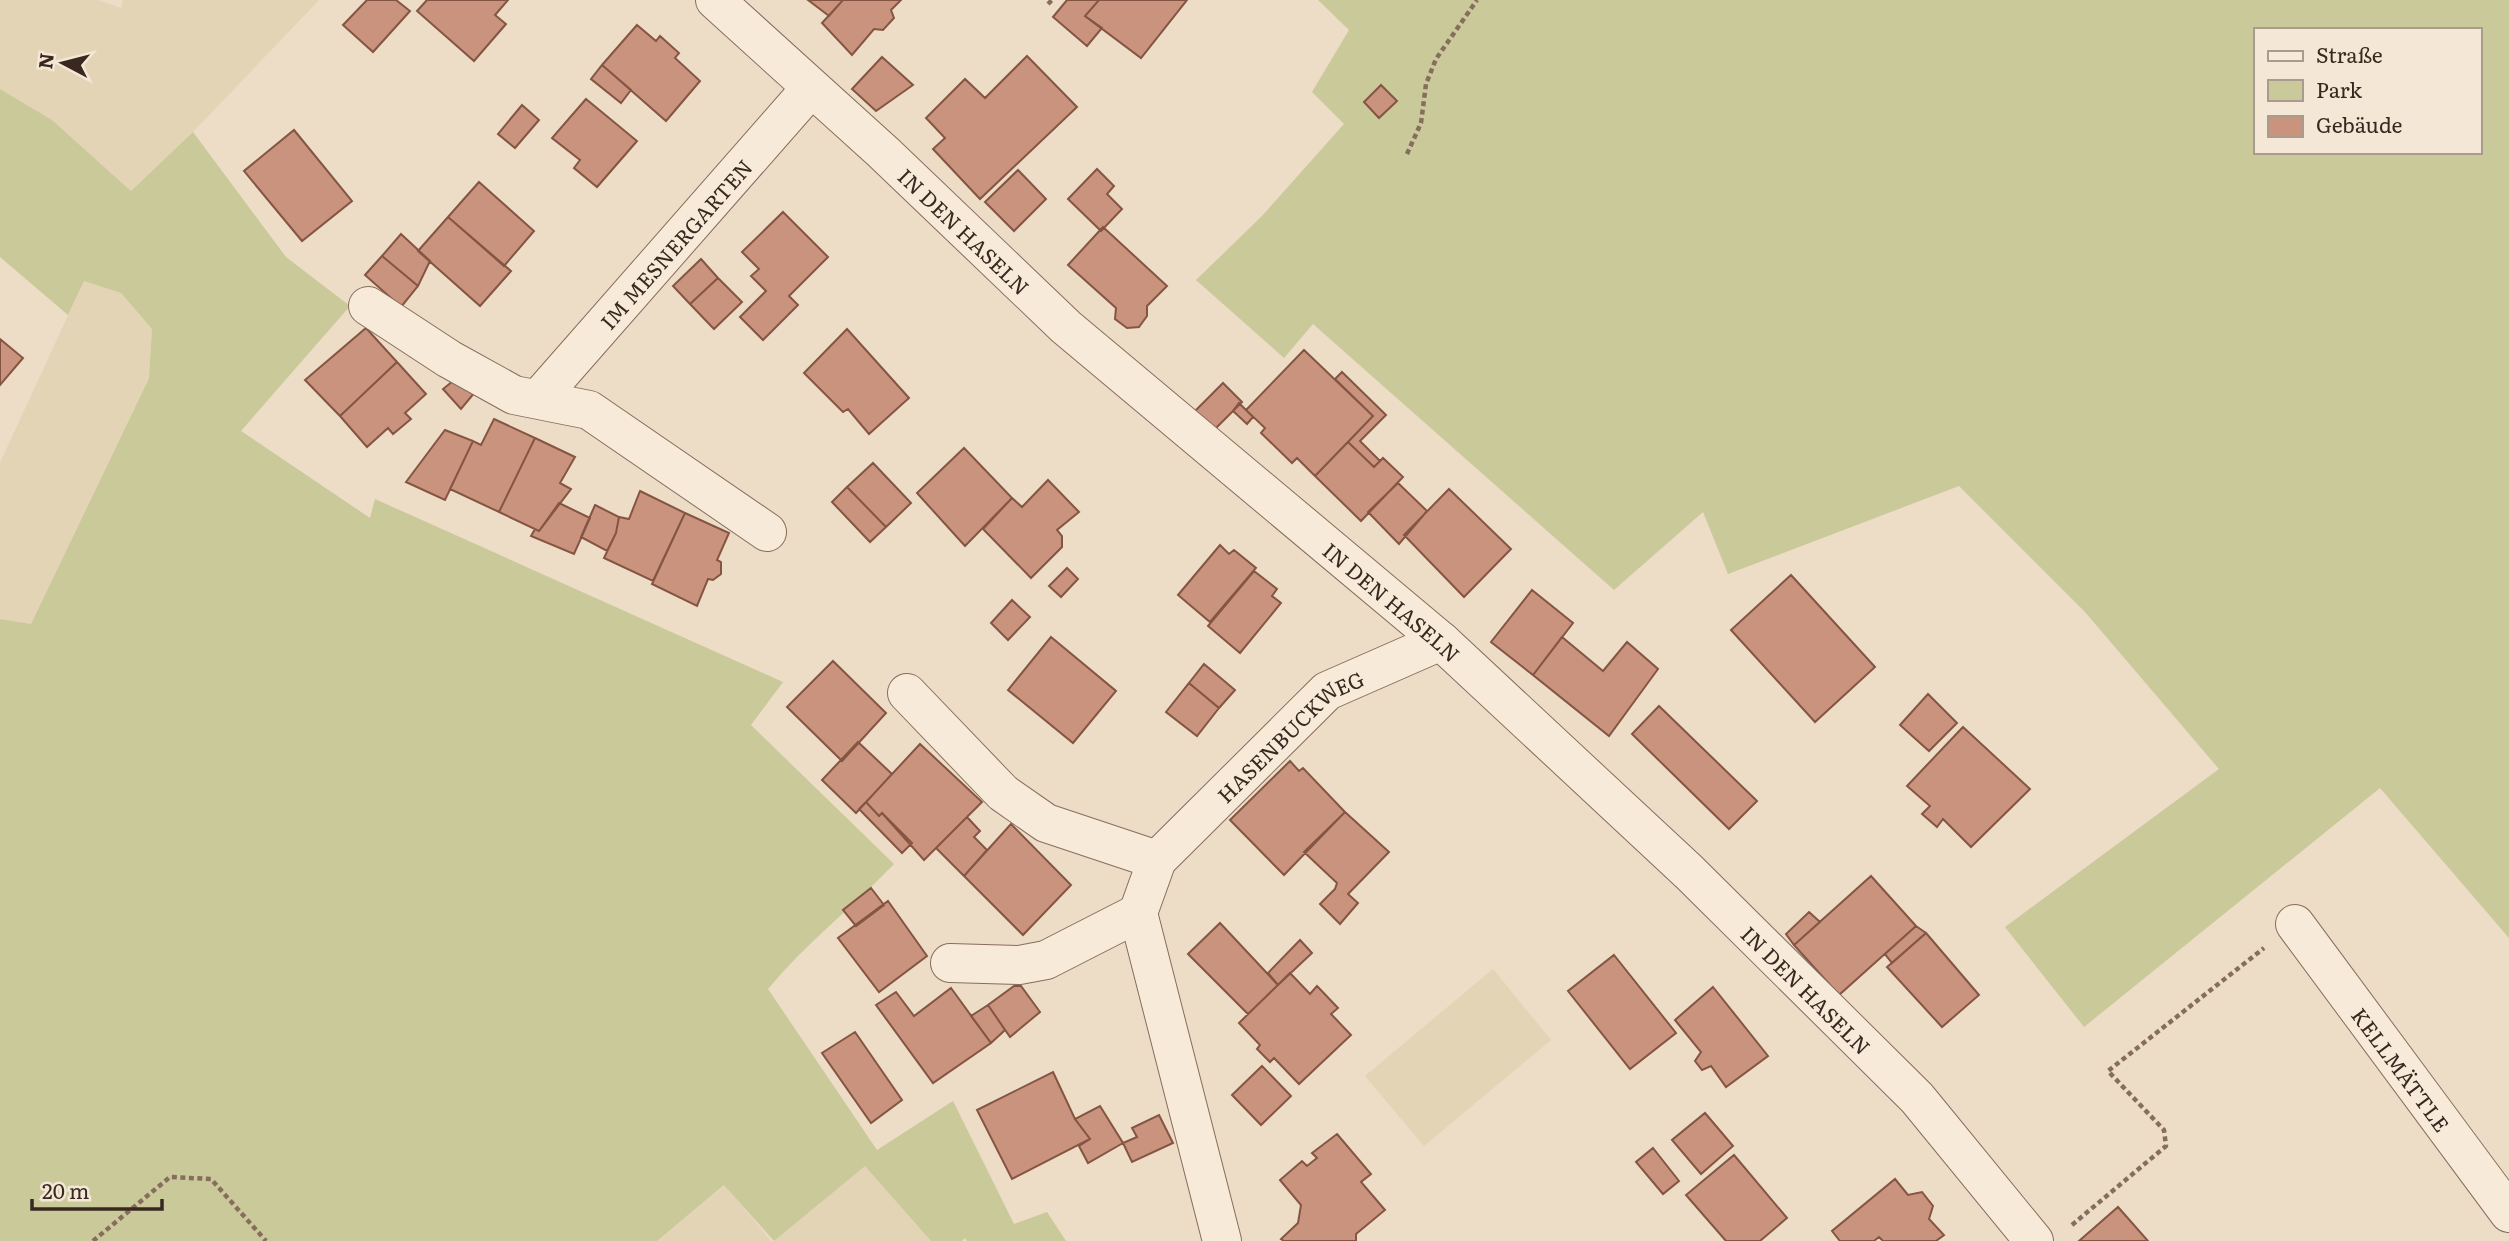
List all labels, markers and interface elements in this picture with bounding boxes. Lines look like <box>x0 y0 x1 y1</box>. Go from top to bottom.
north arrow <box>28 28 98 98</box>
legend <box>2254 28 2481 154</box>
text: Straße <box>2316 38 2383 69</box>
text: N <box>30 51 60 70</box>
text: Park <box>2316 73 2362 104</box>
text: Gebäude <box>2316 108 2403 139</box>
street label: IM MESNERGARTEN <box>591 151 758 335</box>
street label: IN DEN HASELN <box>892 160 1038 301</box>
street label: IN DEN HASELN <box>1317 534 1468 668</box>
street label: HASENBUCKWEG <box>1209 661 1368 809</box>
street label: IN DEN HASELN <box>1735 918 1879 1060</box>
street label: KELLMÄTTLE <box>2346 1000 2459 1137</box>
scale bar <box>32 1168 161 1212</box>
text: 20 m <box>42 1174 89 1205</box>

